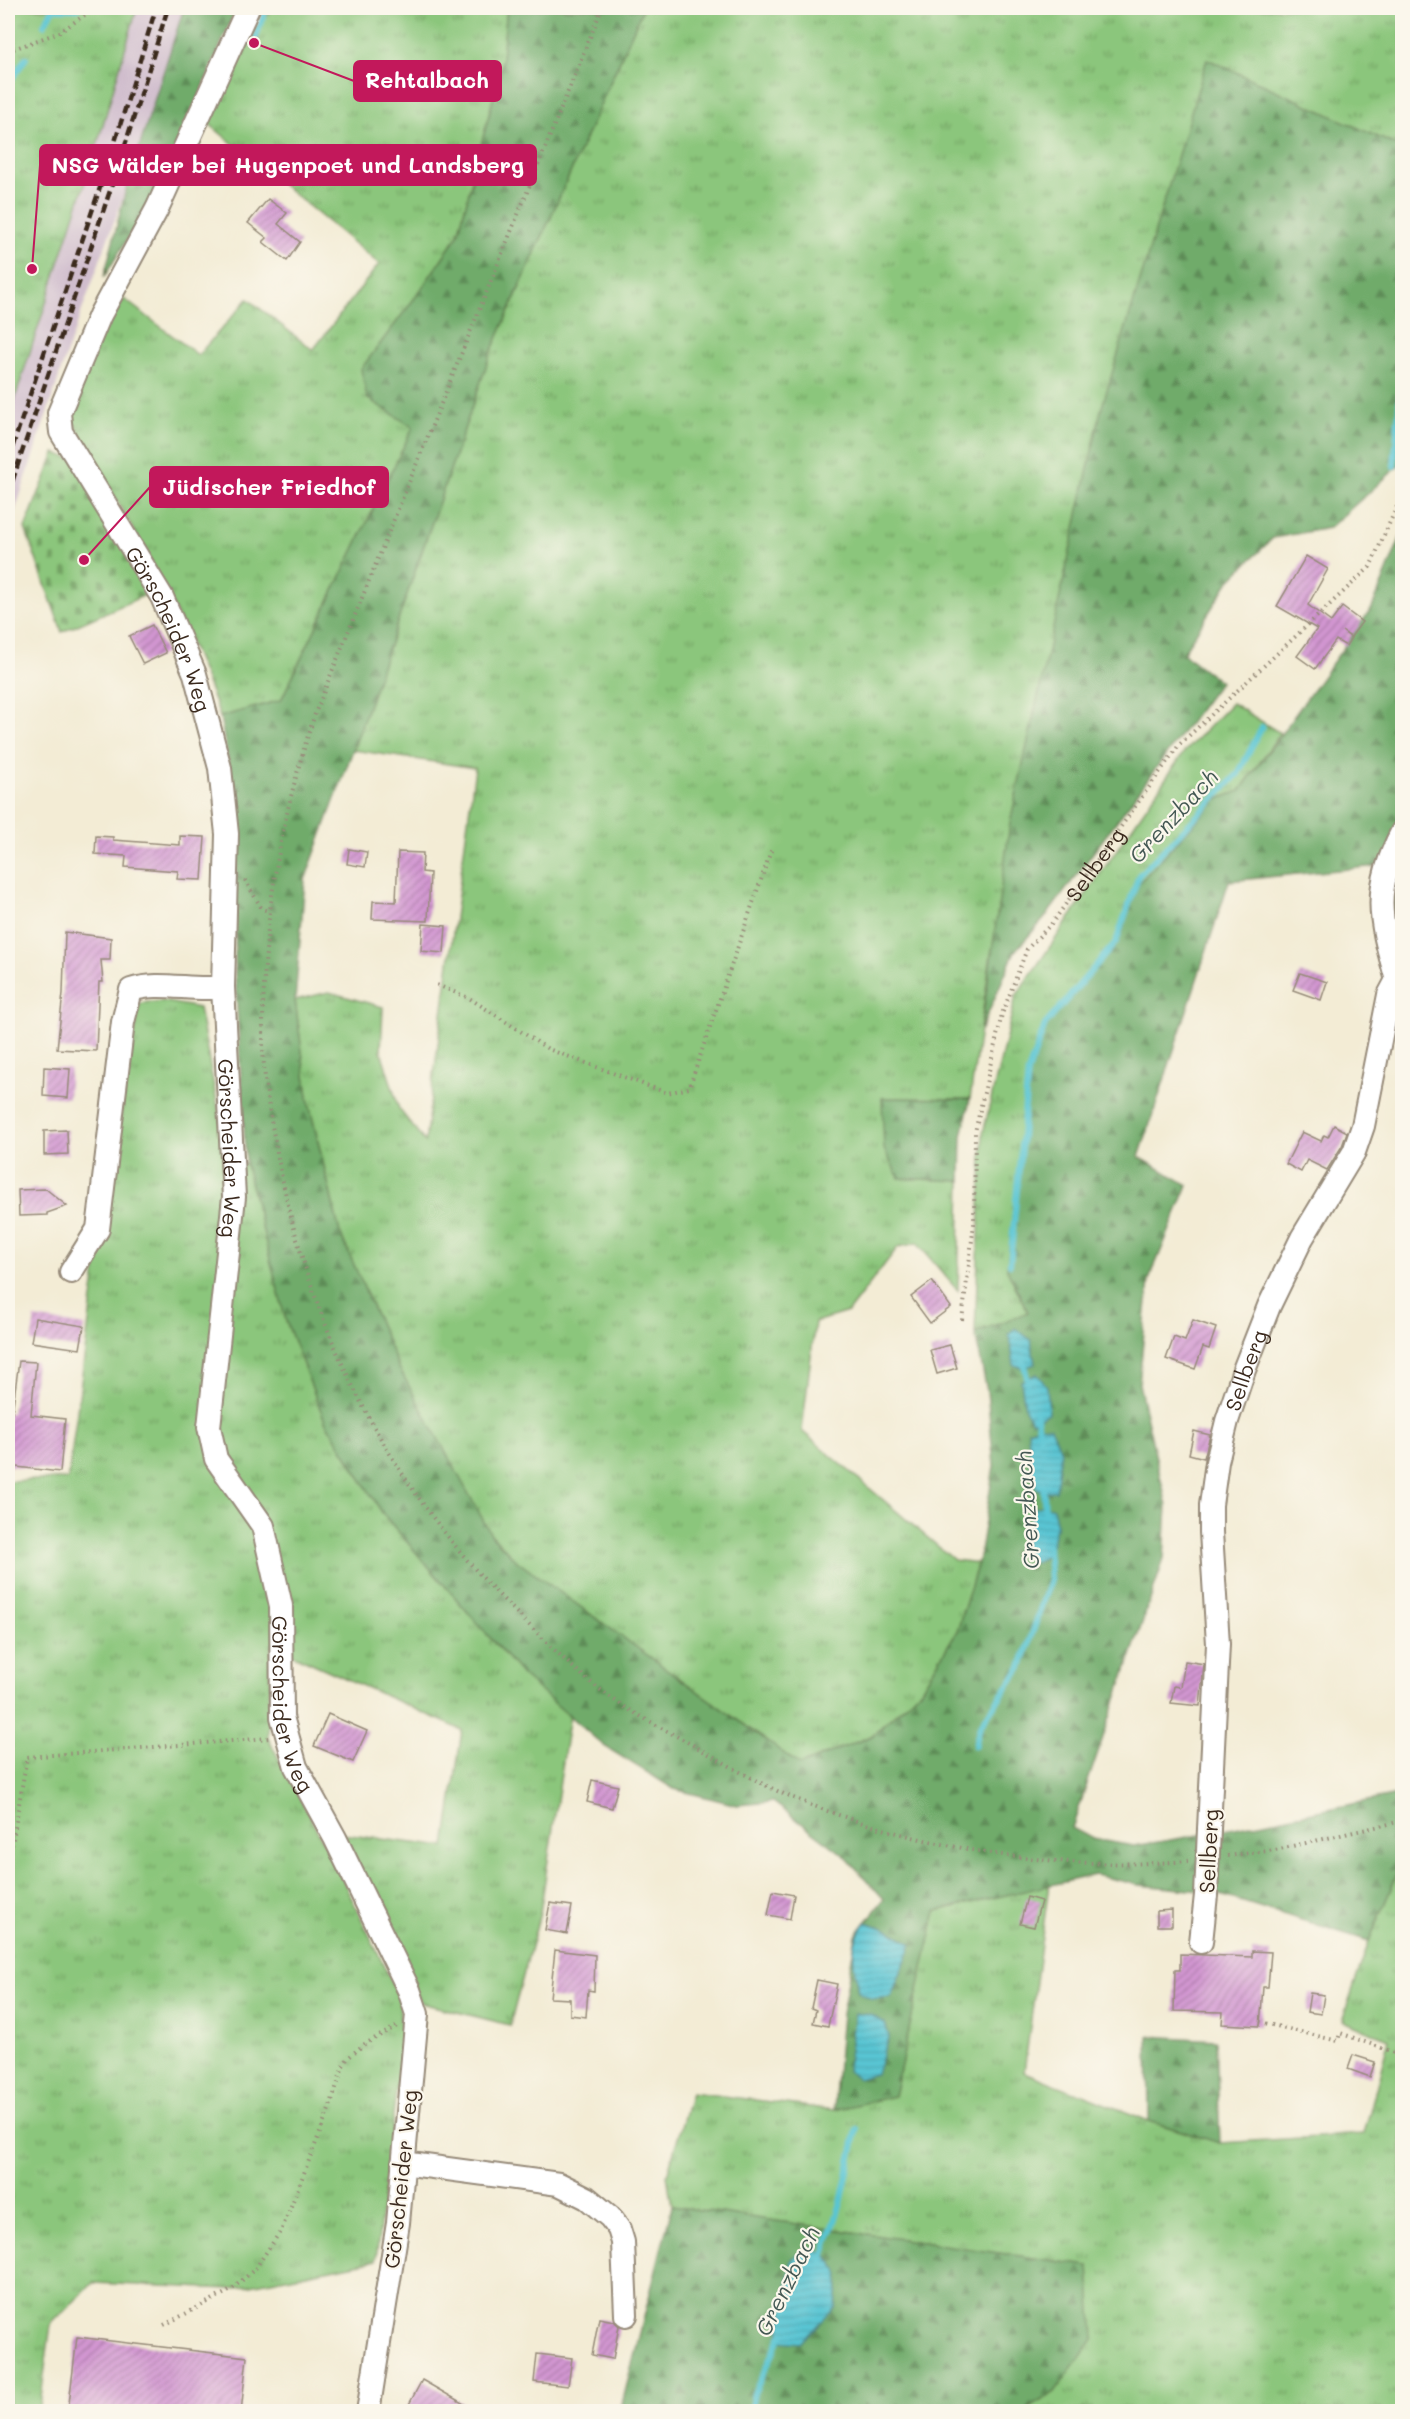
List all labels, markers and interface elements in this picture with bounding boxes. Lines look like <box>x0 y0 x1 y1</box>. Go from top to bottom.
callout: Rehtalbach <box>354 61 501 101</box>
text: Rehtalbach <box>365 65 489 94</box>
callout: NSG Wälder bei Hugenpoet und Landsberg <box>40 145 536 185</box>
text: NSG Wälder bei Hugenpoet und Landsberg <box>52 150 524 179</box>
callout: Jüdischer Friedhof <box>150 467 388 507</box>
text: Jüdischer Friedhof <box>162 472 376 501</box>
street label: Görscheider Weg <box>120 541 218 714</box>
water label: Grenzbach <box>1122 763 1224 869</box>
street label: Sellberg <box>1059 822 1130 906</box>
street label: Görscheider Weg <box>213 1058 248 1240</box>
street label: Sellberg <box>1218 1326 1272 1414</box>
water label: Grenzbach <box>1008 1450 1046 1570</box>
street label: Görscheider Weg <box>268 1616 321 1797</box>
street label: Sellberg <box>1192 1808 1224 1894</box>
street label: Görscheider Weg <box>377 2088 423 2270</box>
water label: Grenzbach <box>748 2221 826 2341</box>

